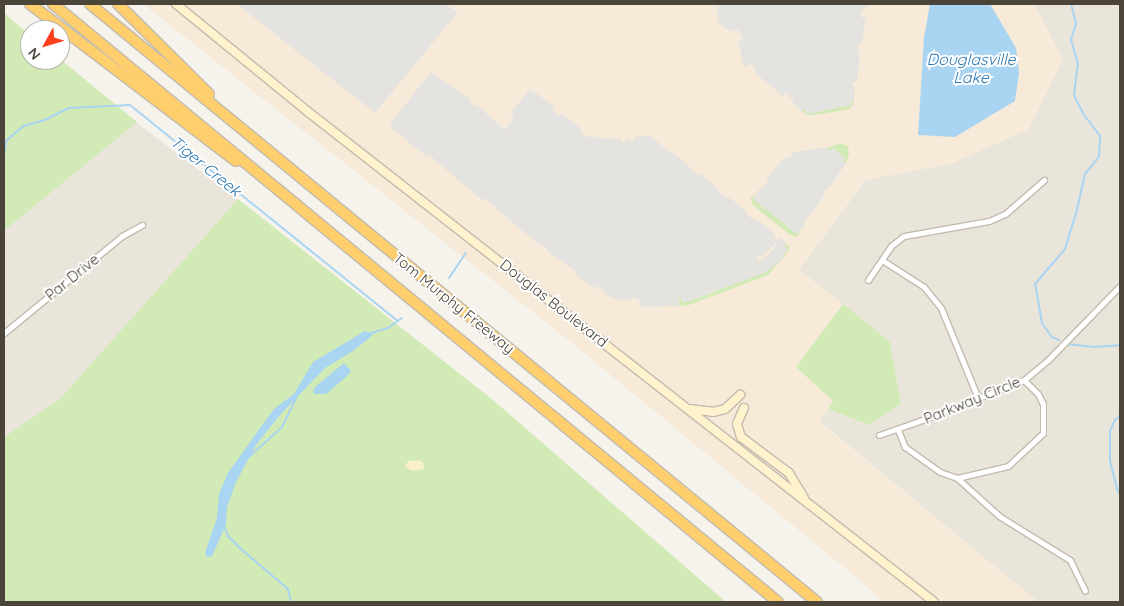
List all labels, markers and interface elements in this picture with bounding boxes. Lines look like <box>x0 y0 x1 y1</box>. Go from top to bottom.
north arrow <box>20 20 70 70</box>
text: N <box>24 44 44 63</box>
water label: Douglasville Lake <box>926 49 1016 87</box>
water label: Tiger Creek <box>167 132 245 200</box>
street label: Tom Murphy Freeway <box>390 249 518 357</box>
street label: Par Drive <box>41 250 103 304</box>
street label: Douglas Boulevard <box>496 255 612 351</box>
street label: Parkway Circle <box>921 372 1023 428</box>

